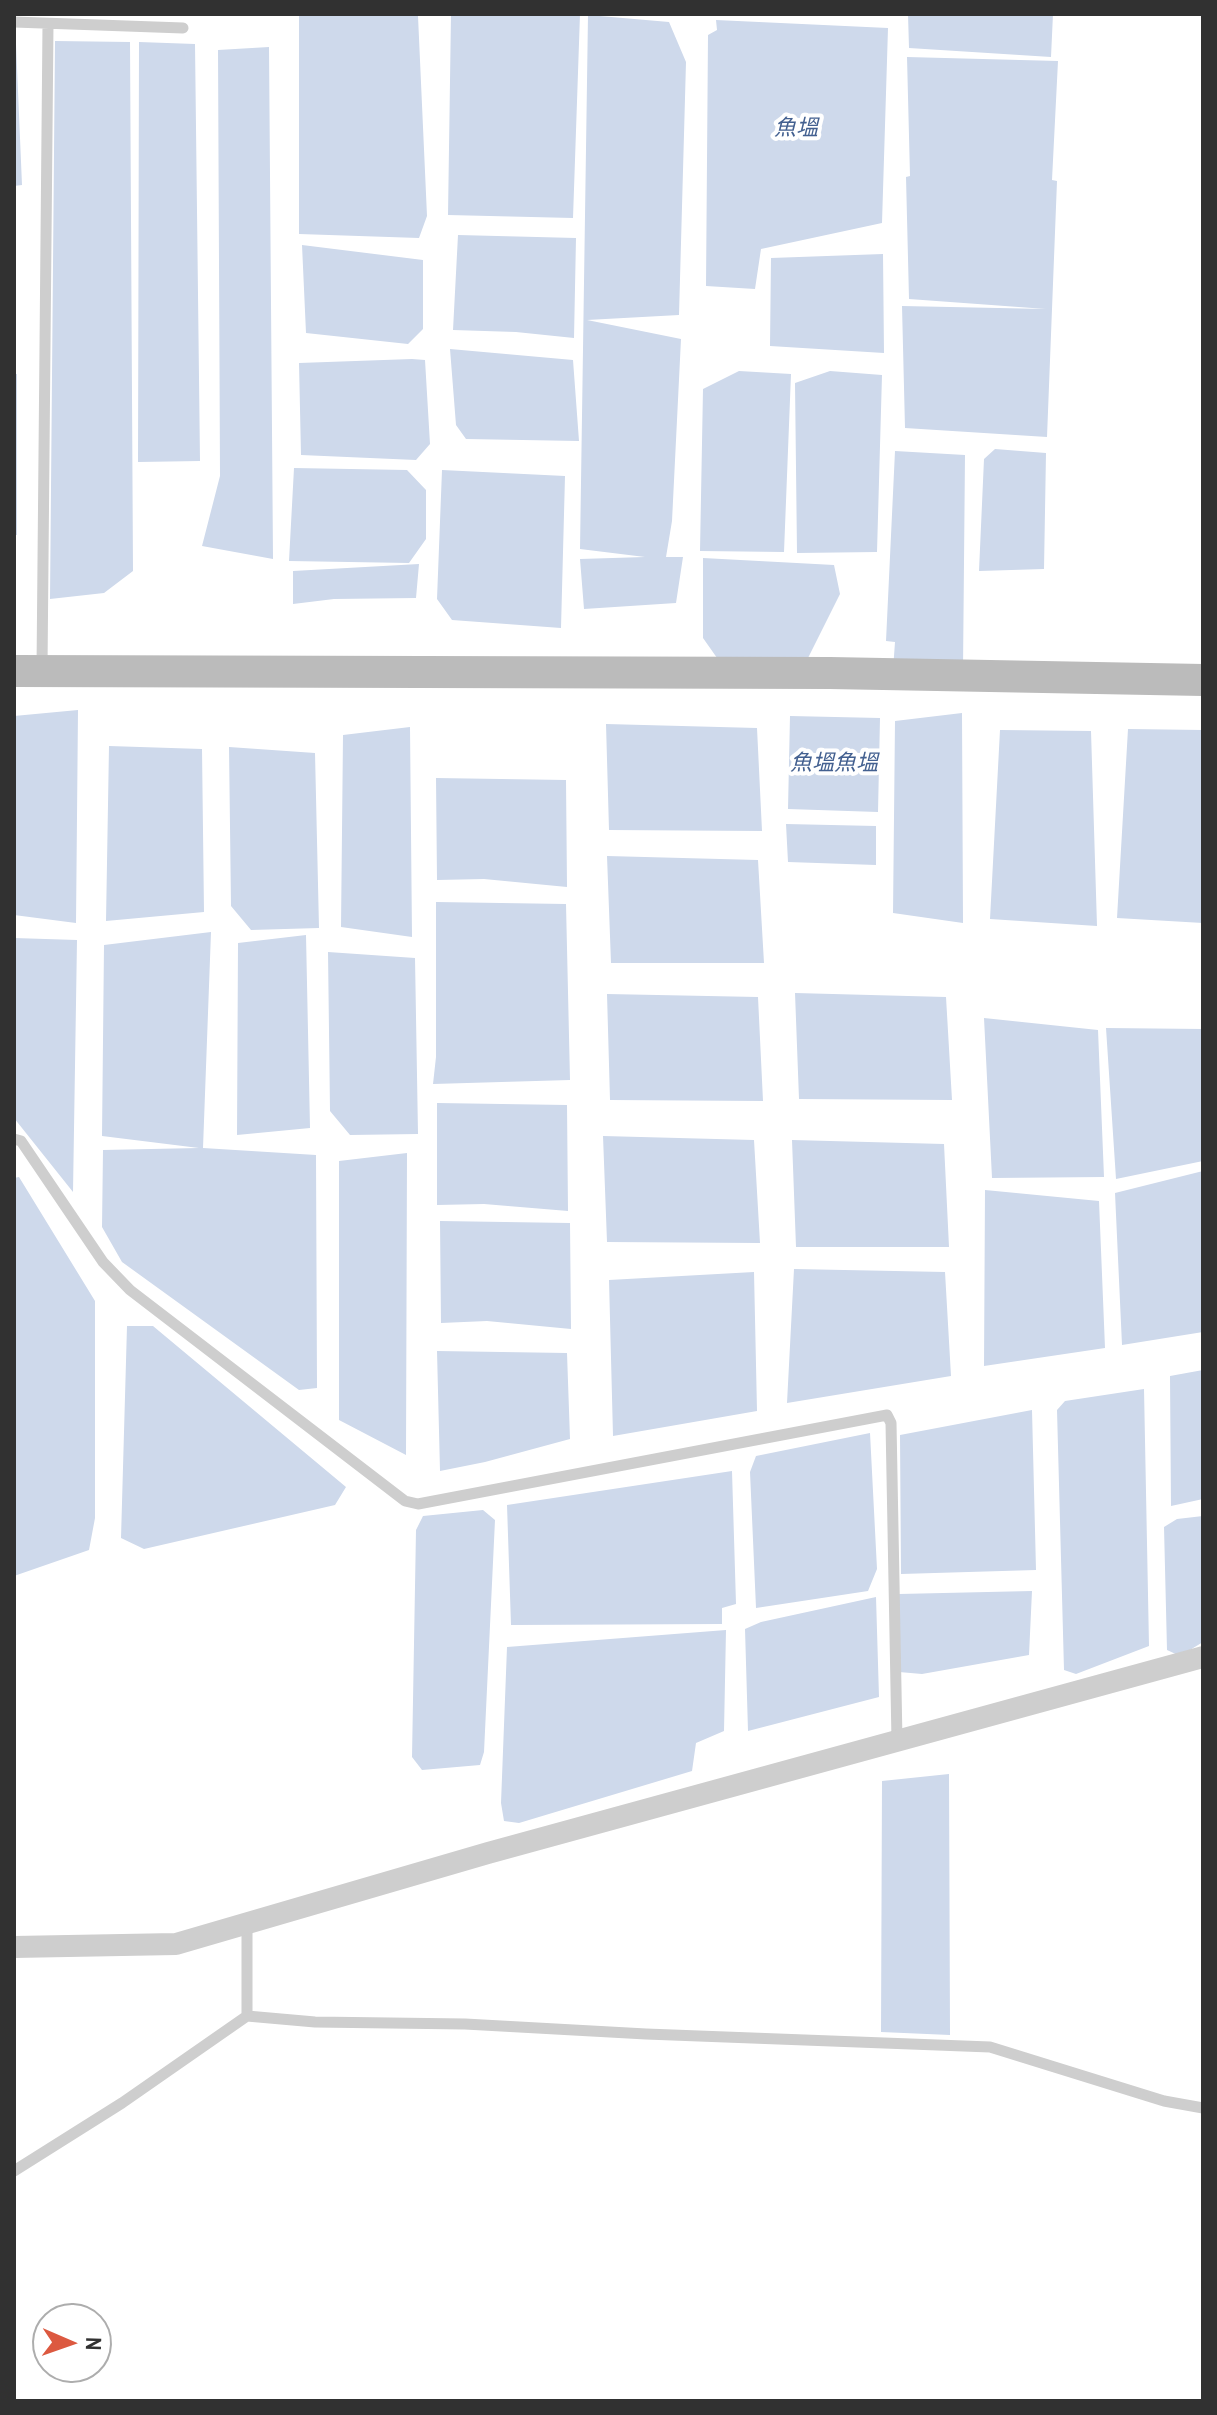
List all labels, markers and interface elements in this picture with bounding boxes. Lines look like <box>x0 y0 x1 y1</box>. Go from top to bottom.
water label: 魚塭 <box>774 116 818 142</box>
water label: 魚塭魚塭 <box>790 751 878 777</box>
north arrow <box>32 2303 112 2383</box>
text: N <box>79 2337 109 2351</box>

